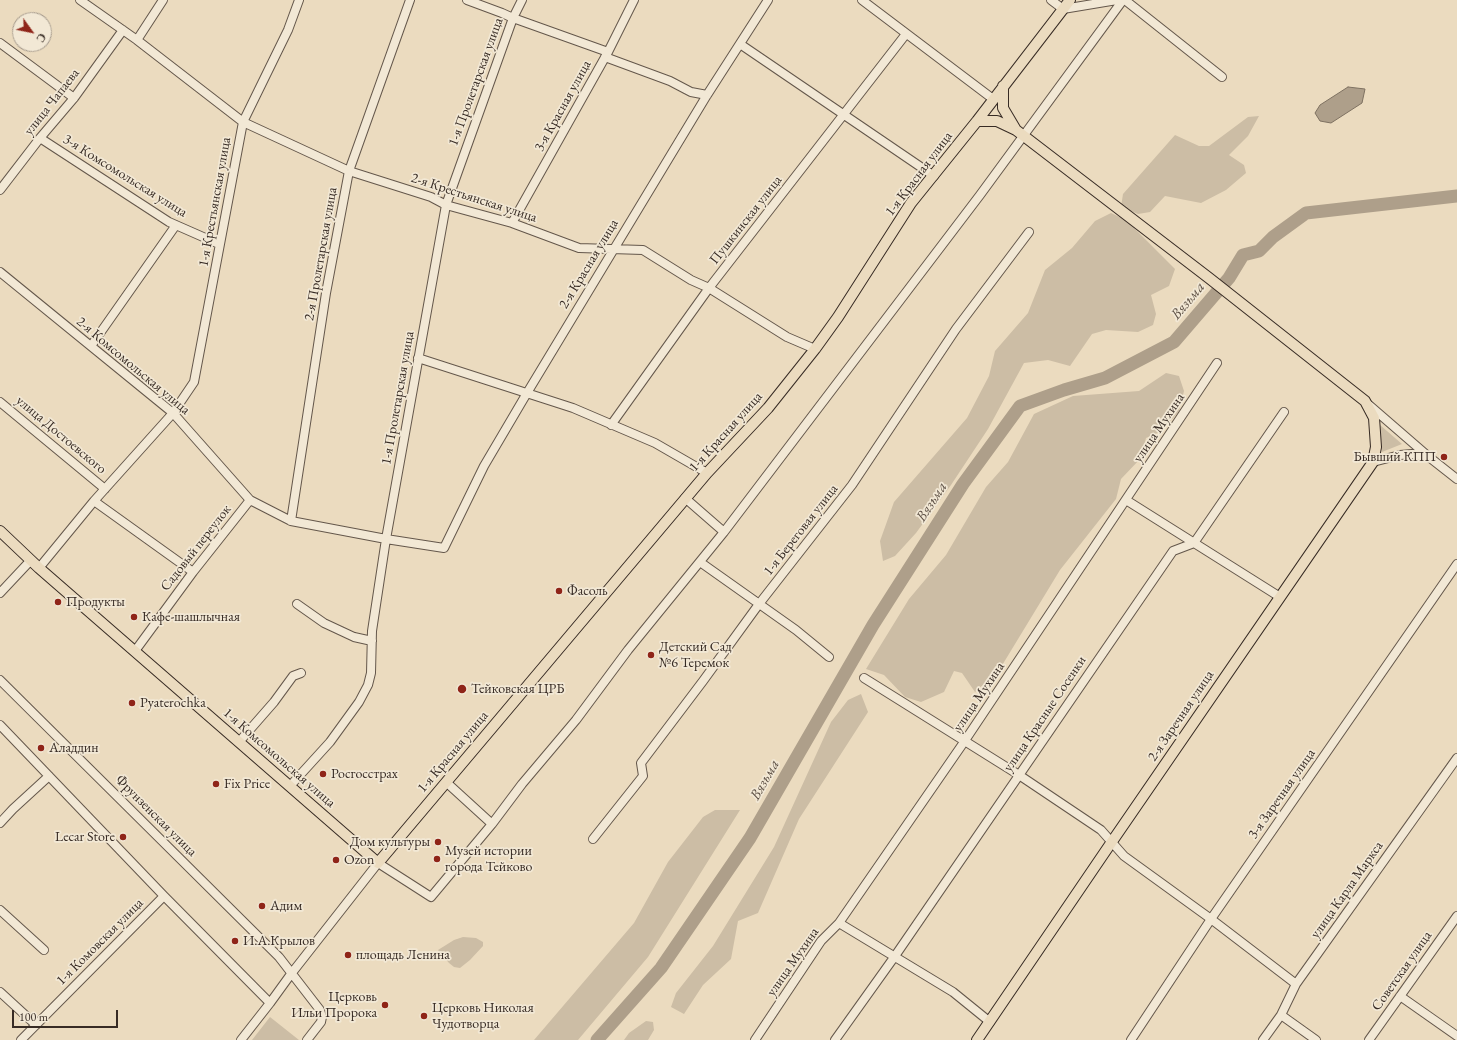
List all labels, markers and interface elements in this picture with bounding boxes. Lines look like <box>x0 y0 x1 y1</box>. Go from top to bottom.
north arrow <box>12 12 52 52</box>
street label: 1-я Пролетарская улица <box>445 16 507 148</box>
text: С <box>33 31 49 45</box>
street label: 3-я Красная улица <box>531 58 595 154</box>
street label: улица Чапаева <box>21 65 83 139</box>
street label: 1-я Красная улица <box>882 128 956 220</box>
street label: 3-я Комсомольская улица <box>60 131 190 221</box>
street label: 1-я Крестьянская улица <box>195 136 235 268</box>
street label: 2-я Крестьянская улица <box>409 170 539 226</box>
street label: Пушкинская улица <box>706 172 786 268</box>
street label: 2-я Пролетарская улица <box>301 186 341 322</box>
street label: 2-я Красная улица <box>556 216 622 312</box>
water label: Вязьма <box>1167 279 1209 323</box>
street label: 2-я Комсомольская улица <box>73 313 193 419</box>
street label: 1-я Пролетарская улица <box>378 330 418 466</box>
street label: 1-я Красная улица <box>686 389 766 475</box>
street label: улица Мухина <box>1130 390 1188 466</box>
street label: улица Достоевского <box>12 392 110 478</box>
place label: Бывший КПП <box>1354 449 1436 465</box>
marker: Бывший КПП <box>1439 452 1449 462</box>
water label: Вязьма <box>913 479 951 525</box>
street label: 1-я Береговая улица <box>760 481 842 579</box>
street label: Садовый переулок <box>157 502 235 594</box>
place label: Фасоль <box>567 583 608 599</box>
marker: Фасоль <box>554 586 564 596</box>
place label: Продукты <box>66 594 125 610</box>
marker: Продукты <box>53 597 63 607</box>
place label: Кафе-шашлычная <box>142 609 240 625</box>
marker: Кафе-шашлычная <box>129 612 139 622</box>
place label: Детский Сад №6 Теремок <box>659 639 732 672</box>
marker: Детский Сад №6 Теремок <box>646 650 656 660</box>
street label: улица Красные Сосенки <box>1000 653 1090 775</box>
street label: улица Мухина <box>950 659 1008 735</box>
street label: 2-я Заречная улица <box>1144 667 1218 765</box>
place label: Тейковская ЦРБ <box>471 681 564 697</box>
marker: Тейковская ЦРБ <box>456 683 468 695</box>
place label: Pyaterochka <box>140 695 206 711</box>
marker: Pyaterochka <box>127 698 137 708</box>
street label: 1-я Комсомольская улица <box>219 705 339 811</box>
street label: 1-я Красная улица <box>414 708 492 796</box>
place label: Аладдин <box>49 740 98 756</box>
marker: Аладдин <box>36 743 46 753</box>
street label: 3-я Заречная улица <box>1245 746 1319 842</box>
water label: Вязьма <box>746 757 784 803</box>
place label: Росгосстрах <box>331 766 398 782</box>
marker: Росгосстрах <box>318 769 328 779</box>
street label: Фрунзенская улица <box>112 772 200 860</box>
place label: Fix Price <box>224 776 270 792</box>
marker: Fix Price <box>211 779 221 789</box>
place label: Lecar Store <box>55 829 115 845</box>
marker: Lecar Store <box>118 832 128 842</box>
place label: Дом культуры <box>350 834 430 850</box>
marker: Дом культуры <box>433 837 443 847</box>
street label: улица Карла Маркса <box>1307 838 1387 942</box>
place label: Музей истории города Тейково <box>445 843 532 876</box>
place label: Ozon <box>344 852 374 868</box>
marker: Музей истории города Тейково <box>432 854 442 864</box>
marker: Ozon <box>331 855 341 865</box>
street label: 1-я Комовская улица <box>53 895 147 989</box>
place label: Адим <box>270 898 302 914</box>
marker: Адим <box>257 901 267 911</box>
street label: улица Мухина <box>763 924 823 1000</box>
street label: Советская улица <box>1368 928 1436 1014</box>
place label: И.А.Крылов <box>243 933 315 949</box>
marker: И.А.Крылов <box>230 936 240 946</box>
place label: площадь Ленина <box>356 947 450 963</box>
marker: площадь Ленина <box>343 950 353 960</box>
place label: Церковь Ильи Пророка <box>291 989 377 1022</box>
marker: Церковь Ильи Пророка <box>380 1000 390 1010</box>
place label: Церковь Николая Чудотворца <box>432 1000 534 1032</box>
scale bar <box>14 1002 120 1028</box>
text: 100 m <box>19 1009 48 1025</box>
marker: Церковь Николая Чудотворца <box>419 1011 429 1021</box>

